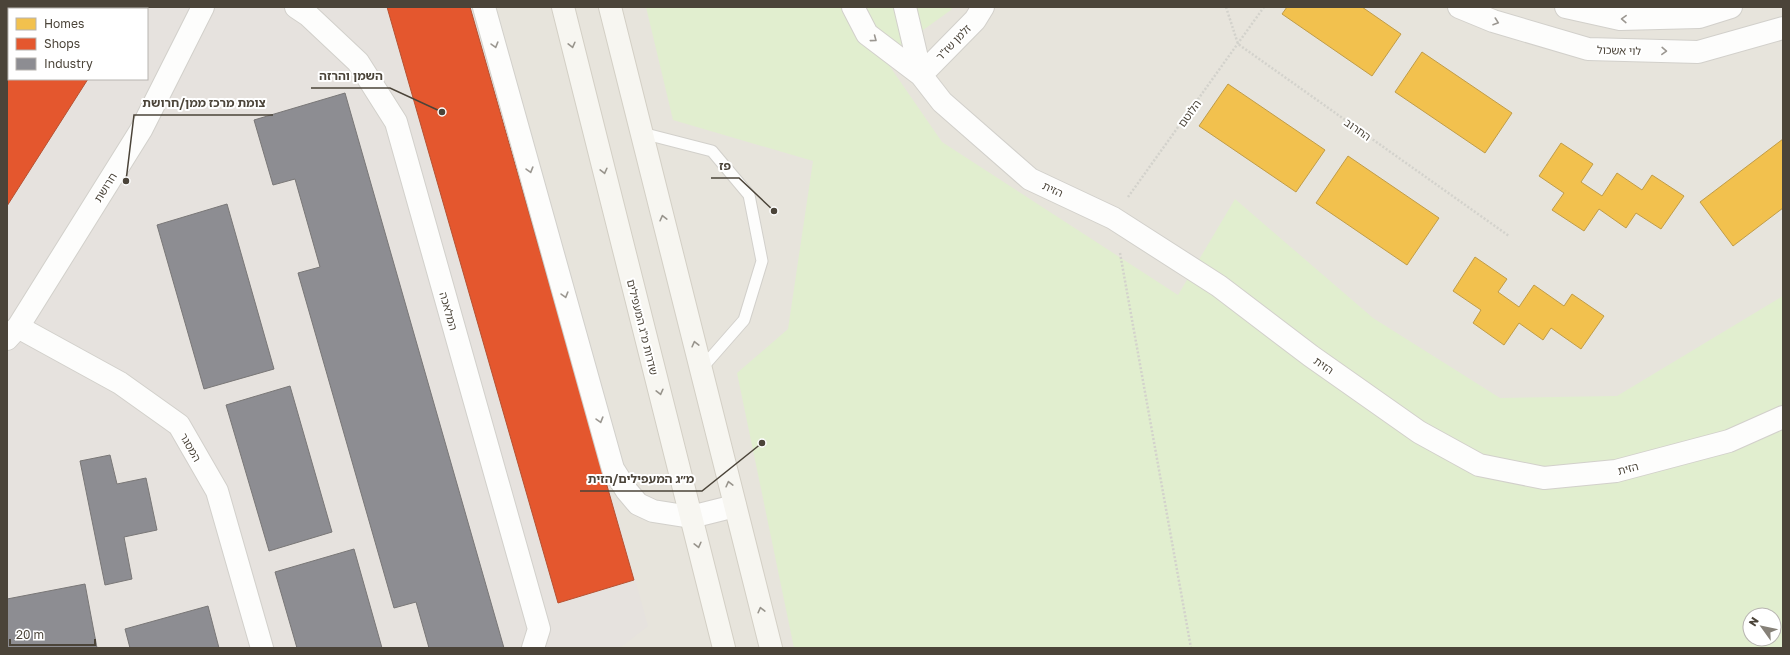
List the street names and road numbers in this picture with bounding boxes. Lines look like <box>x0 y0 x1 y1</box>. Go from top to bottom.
street label: זלמן שז"ר <box>933 21 973 63</box>
street label: לוי אשכול <box>1597 43 1642 57</box>
street label: הלוטם <box>1175 97 1203 129</box>
street label: החרוב <box>1342 115 1374 143</box>
street label: חרושת <box>91 170 119 204</box>
street label: הזית <box>1041 179 1065 199</box>
street label: שדרות מ"ג המעפילים <box>625 278 661 376</box>
street label: המלאכה <box>437 290 461 332</box>
street label: הזית <box>1312 354 1336 376</box>
street label: המסגר <box>178 430 204 464</box>
street label: הזית <box>1616 459 1640 477</box>

